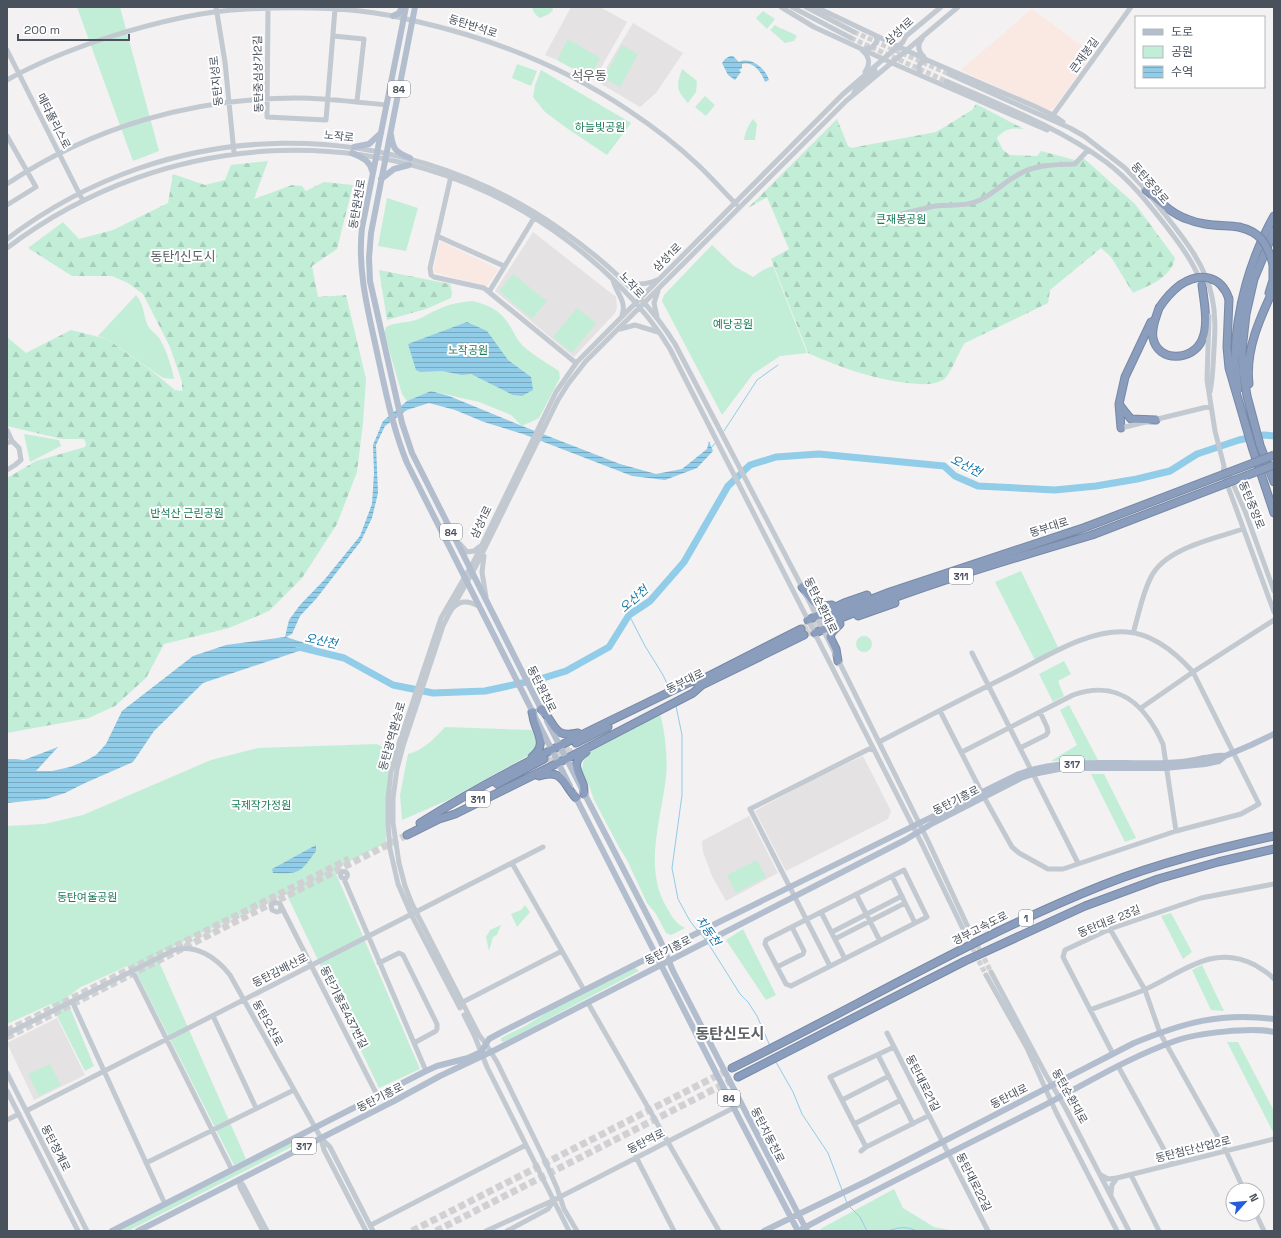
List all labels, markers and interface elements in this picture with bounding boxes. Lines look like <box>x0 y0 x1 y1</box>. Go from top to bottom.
street label: 동탄반석로 <box>447 12 499 40</box>
street label: 삼성1로 <box>881 14 917 48</box>
scale bar <box>18 16 129 42</box>
legend <box>1135 16 1265 88</box>
text: 200 m <box>24 22 60 38</box>
text: 도로 <box>1171 24 1193 40</box>
street label: 동탄중심상가2길 <box>250 35 266 113</box>
street label: 큰재봉길 <box>1066 35 1102 75</box>
text: 공원 <box>1171 44 1193 60</box>
street label: 동탄지성로 <box>206 55 226 107</box>
text: 수역 <box>1171 64 1193 80</box>
district label: 석우동 <box>571 67 607 84</box>
road number: 84 <box>388 81 410 97</box>
street label: 메타폴리스로 <box>34 91 74 151</box>
park label: 하늘빛공원 <box>575 120 625 134</box>
street label: 노작로 <box>323 127 355 145</box>
street label: 동탄중앙로 <box>1128 159 1172 207</box>
street label: 동탄원천로 <box>346 178 368 230</box>
park label: 큰재봉공원 <box>876 212 926 226</box>
street label: 삼성1로 <box>650 240 684 274</box>
district label: 동탄1신도시 <box>150 248 216 265</box>
street label: 노작로 <box>617 269 647 301</box>
park label: 예당공원 <box>713 317 753 331</box>
park label: 노작공원 <box>448 343 488 357</box>
water label: 오산천 <box>948 451 986 482</box>
street label: 동탄중앙로 <box>1236 479 1268 531</box>
street label: 삼성1로 <box>467 503 495 541</box>
park label: 반석산 근린공원 <box>150 506 224 520</box>
street label: 동부대로 <box>1028 514 1070 540</box>
road number: 84 <box>440 524 462 540</box>
road number: 311 <box>949 568 973 584</box>
street label: 동탄순환대로 <box>801 575 841 635</box>
water label: 오산천 <box>616 581 653 616</box>
water label: 오산천 <box>303 630 341 653</box>
street label: 동탄원천로 <box>524 663 560 715</box>
street label: 동부대로 <box>664 666 706 696</box>
street label: 동탄광역환승로 <box>376 700 408 772</box>
road number: 317 <box>1060 756 1084 772</box>
street label: 동탄기흥로 <box>930 782 982 818</box>
road number: 311 <box>466 791 490 807</box>
park label: 국제작가정원 <box>231 798 291 812</box>
park label: 동탄여울공원 <box>57 890 117 904</box>
street label: 동탄대로 23길 <box>1075 902 1143 940</box>
street label: 경부고속도로 <box>950 908 1010 948</box>
road number: 1 <box>1019 910 1033 926</box>
water label: 치동천 <box>692 913 725 951</box>
street label: 동탄기흥로 <box>642 932 694 968</box>
street label: 동탄감배산로 <box>250 950 310 990</box>
street label: 동탄기흥로437번길 <box>317 963 371 1051</box>
street label: 동탄오산로 <box>250 997 286 1049</box>
district label: 동탄신도시 <box>695 1024 765 1043</box>
street label: 동탄대로21길 <box>903 1052 943 1114</box>
street label: 동탄순환대로 <box>1049 1066 1091 1126</box>
street label: 동탄기흥로 <box>354 1079 406 1115</box>
street label: 동탄대로 <box>988 1081 1030 1111</box>
road number: 84 <box>718 1090 740 1106</box>
street label: 동탄치동천로 <box>748 1105 788 1165</box>
street label: 동탄청계로 <box>38 1122 74 1174</box>
street label: 동탄역로 <box>625 1126 667 1156</box>
street label: 동탄첨단산업2로 <box>1154 1133 1232 1165</box>
road number: 317 <box>292 1138 316 1154</box>
street label: 동탄대로22길 <box>953 1150 995 1214</box>
north arrow <box>1225 1182 1265 1222</box>
text: N <box>1246 1191 1262 1204</box>

